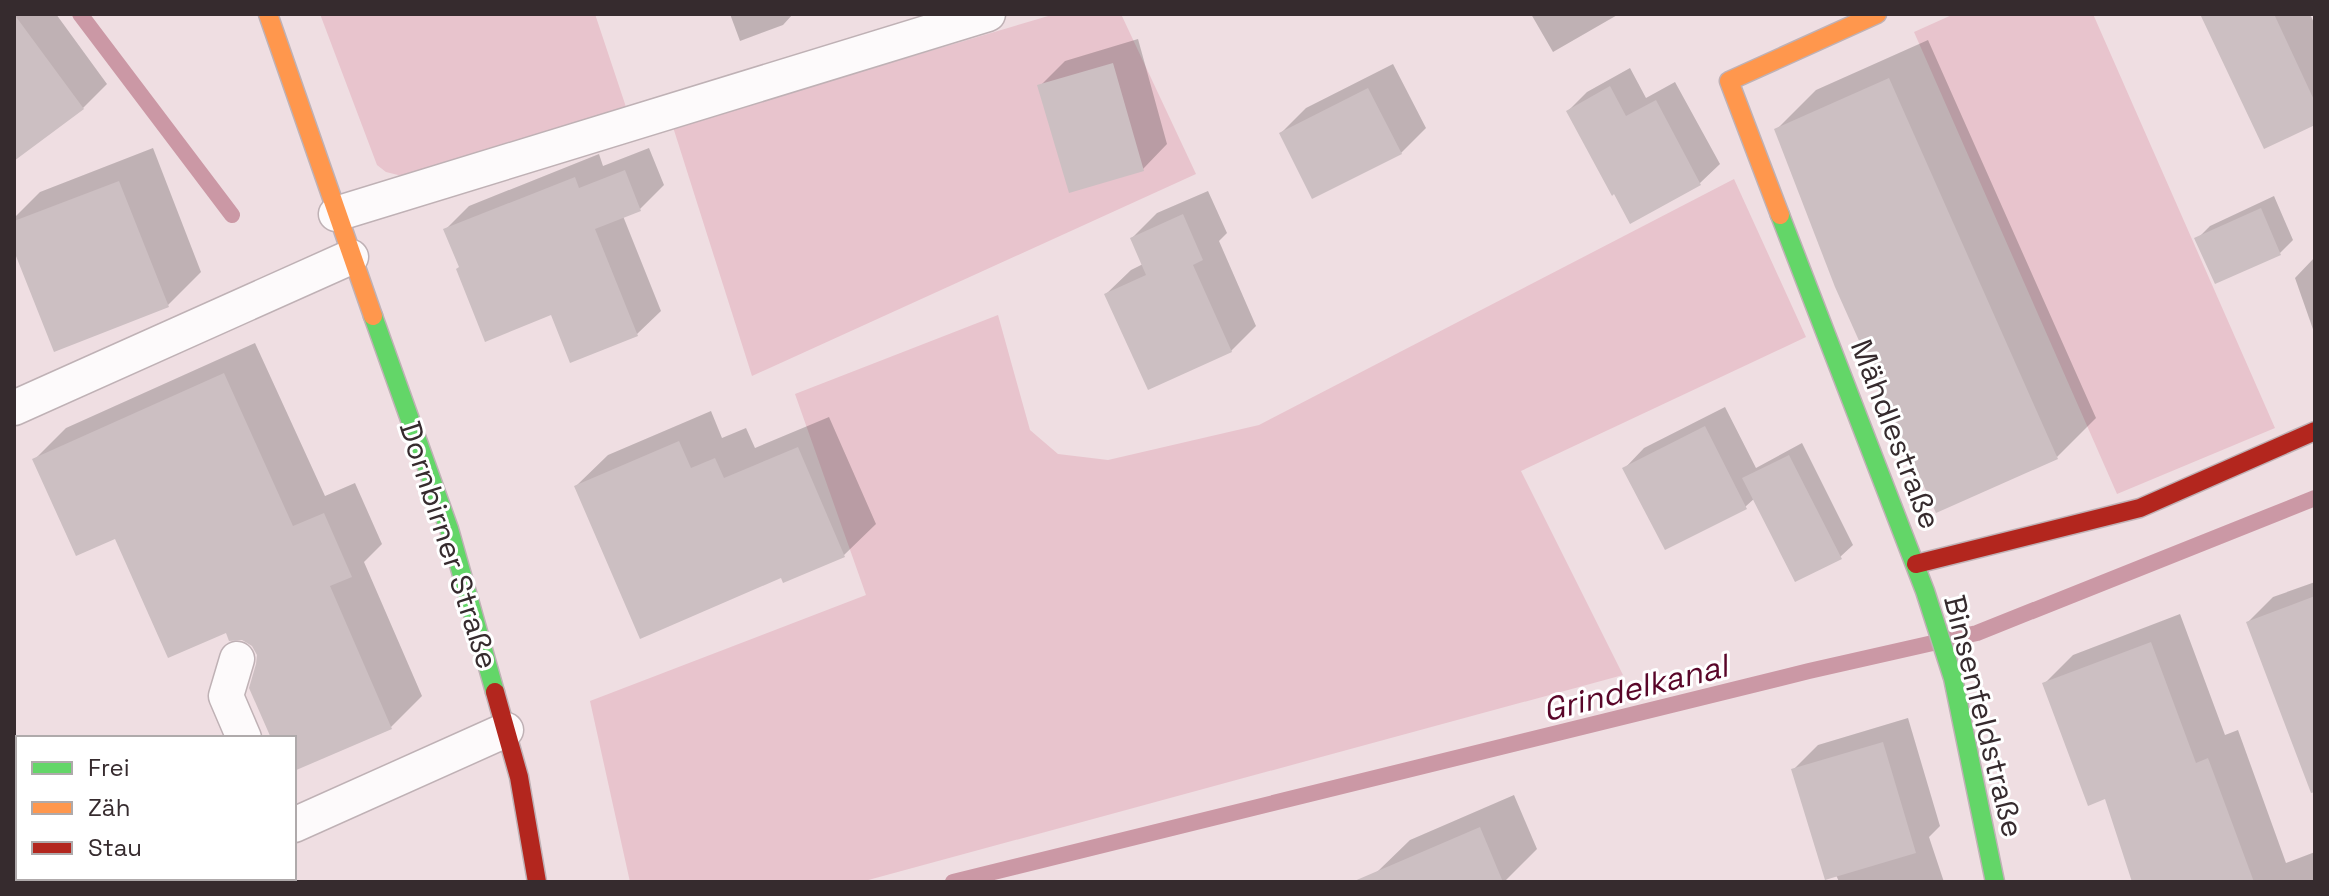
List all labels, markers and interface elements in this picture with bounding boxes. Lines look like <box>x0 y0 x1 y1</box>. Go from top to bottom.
street label: Mähdlestraße <box>1842 334 1950 534</box>
street label: Dornbirner Straße <box>391 416 507 674</box>
street label: Binsenfeldstraße <box>1935 591 2033 841</box>
water label: Grindelkanal <box>1538 645 1735 730</box>
legend <box>16 736 296 880</box>
text: Frei <box>88 752 130 783</box>
text: Zäh <box>88 792 130 823</box>
text: Stau <box>88 832 142 863</box>

